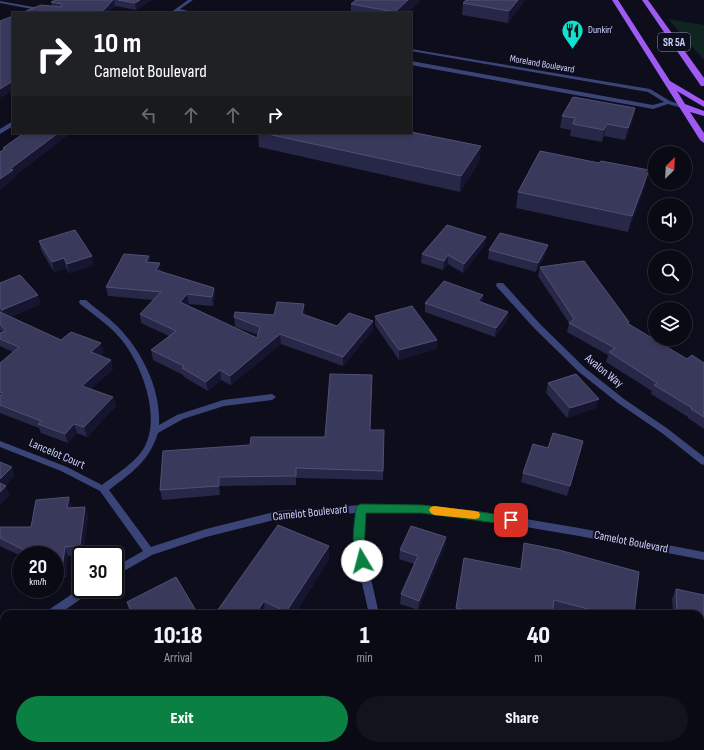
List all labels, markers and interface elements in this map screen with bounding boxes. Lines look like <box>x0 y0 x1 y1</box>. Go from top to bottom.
restaurant icon: Dunkin' <box>559 17 585 50</box>
place label: Dunkin' <box>588 24 613 36</box>
text: 10 m <box>94 27 141 60</box>
icon: right <box>28 28 80 80</box>
road number: SR 5A <box>658 33 690 51</box>
street label: Moreland Boulevard <box>509 52 575 76</box>
text: Camelot Boulevard <box>94 61 207 82</box>
icon: left <box>138 104 160 126</box>
icon: ahead <box>180 104 202 126</box>
icon: ahead <box>222 104 244 126</box>
icon: right <box>264 104 286 126</box>
north arrow <box>648 146 692 190</box>
map controls <box>648 146 692 346</box>
button: sound <box>648 198 692 242</box>
button: search <box>648 250 692 294</box>
button: layers <box>648 302 692 346</box>
street label: Avalon Way <box>581 350 626 391</box>
street label: Lancelot Court <box>27 435 88 473</box>
street label: Camelot Boulevard <box>272 502 348 524</box>
pin <box>494 503 528 537</box>
icon: arrive <box>500 509 522 531</box>
street label: Camelot Boulevard <box>593 527 669 557</box>
position arrow <box>341 540 383 582</box>
speed limit sign: 30 <box>72 546 124 598</box>
text: 20 <box>29 555 47 579</box>
text: km/h <box>29 576 47 588</box>
text: 10:18 <box>154 621 203 650</box>
text: 1 <box>360 621 369 650</box>
text: 40 <box>527 621 550 650</box>
text: Arrival <box>164 650 192 666</box>
text: min <box>356 650 373 666</box>
text: m <box>534 650 543 666</box>
button: Exit <box>16 696 348 742</box>
button: Share <box>356 696 688 742</box>

